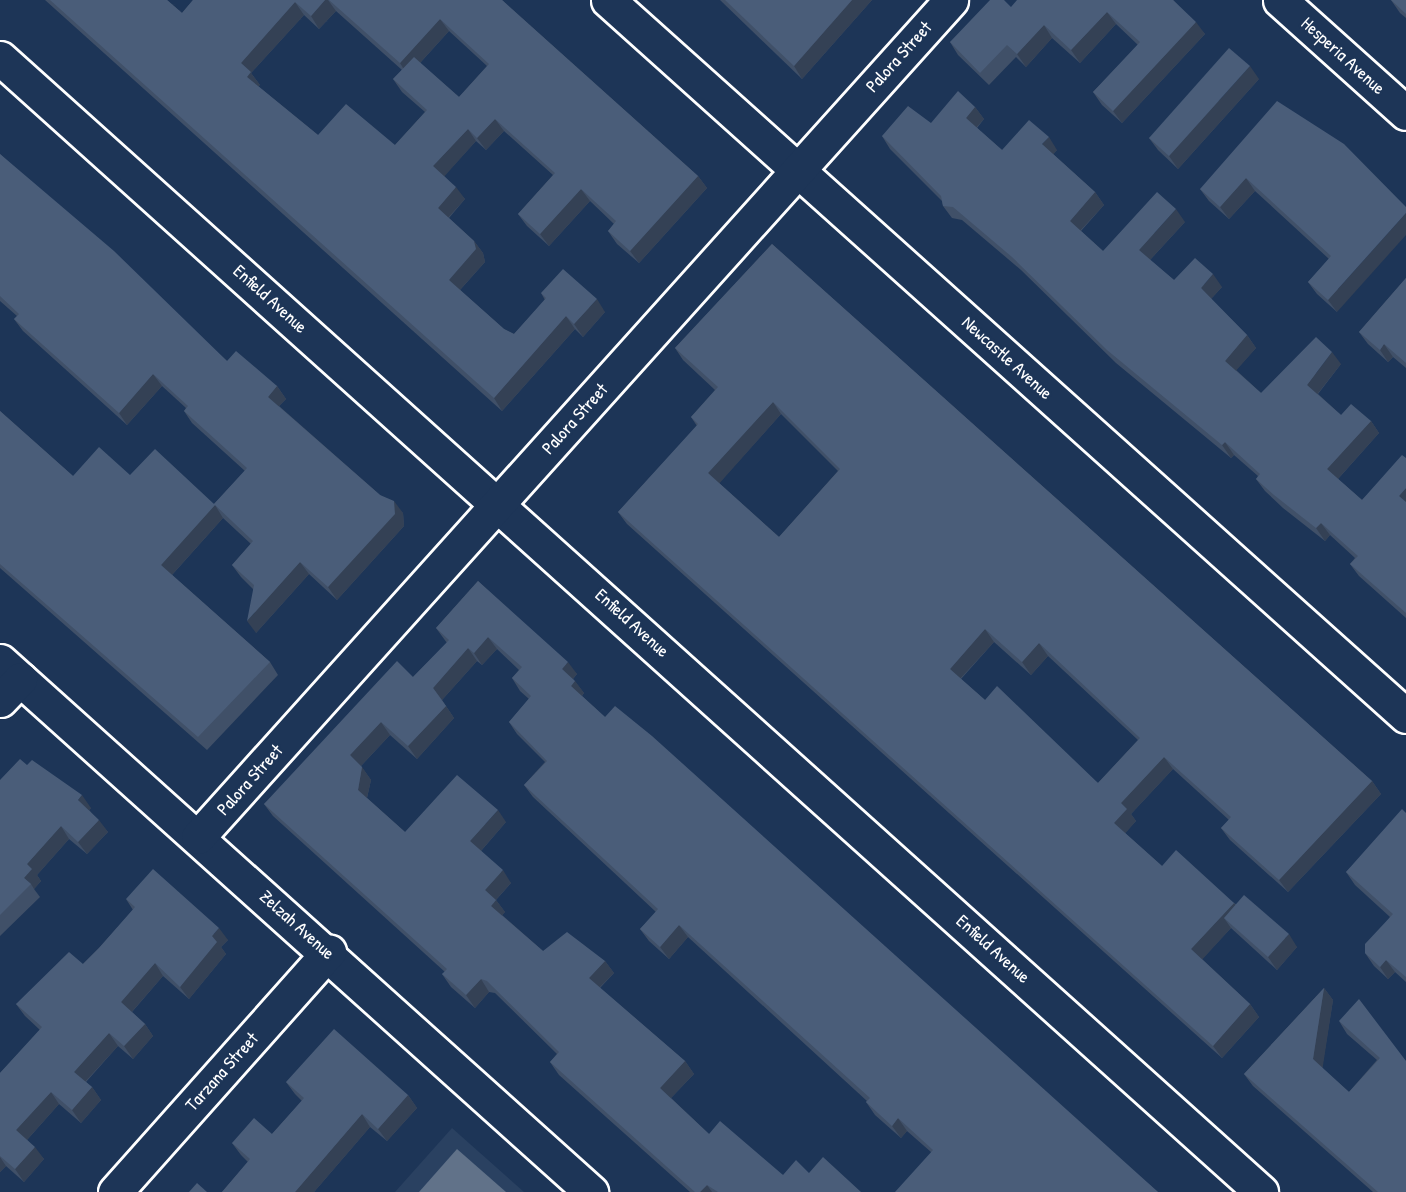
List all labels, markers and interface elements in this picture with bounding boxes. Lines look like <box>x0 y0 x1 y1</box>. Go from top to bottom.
street label: Hesperia Avenue <box>1297 13 1389 99</box>
street label: Palora Street <box>862 17 936 97</box>
street label: Enfield Avenue <box>229 260 311 338</box>
street label: Newcastle Avenue <box>957 312 1057 404</box>
street label: Palora Street <box>538 379 612 459</box>
street label: Enfield Avenue <box>591 584 673 662</box>
street label: Palora Street <box>213 740 287 820</box>
street label: Zelzah Avenue <box>255 886 339 964</box>
street label: Enfield Avenue <box>952 910 1034 988</box>
street label: Tarzana Street <box>181 1028 263 1116</box>

